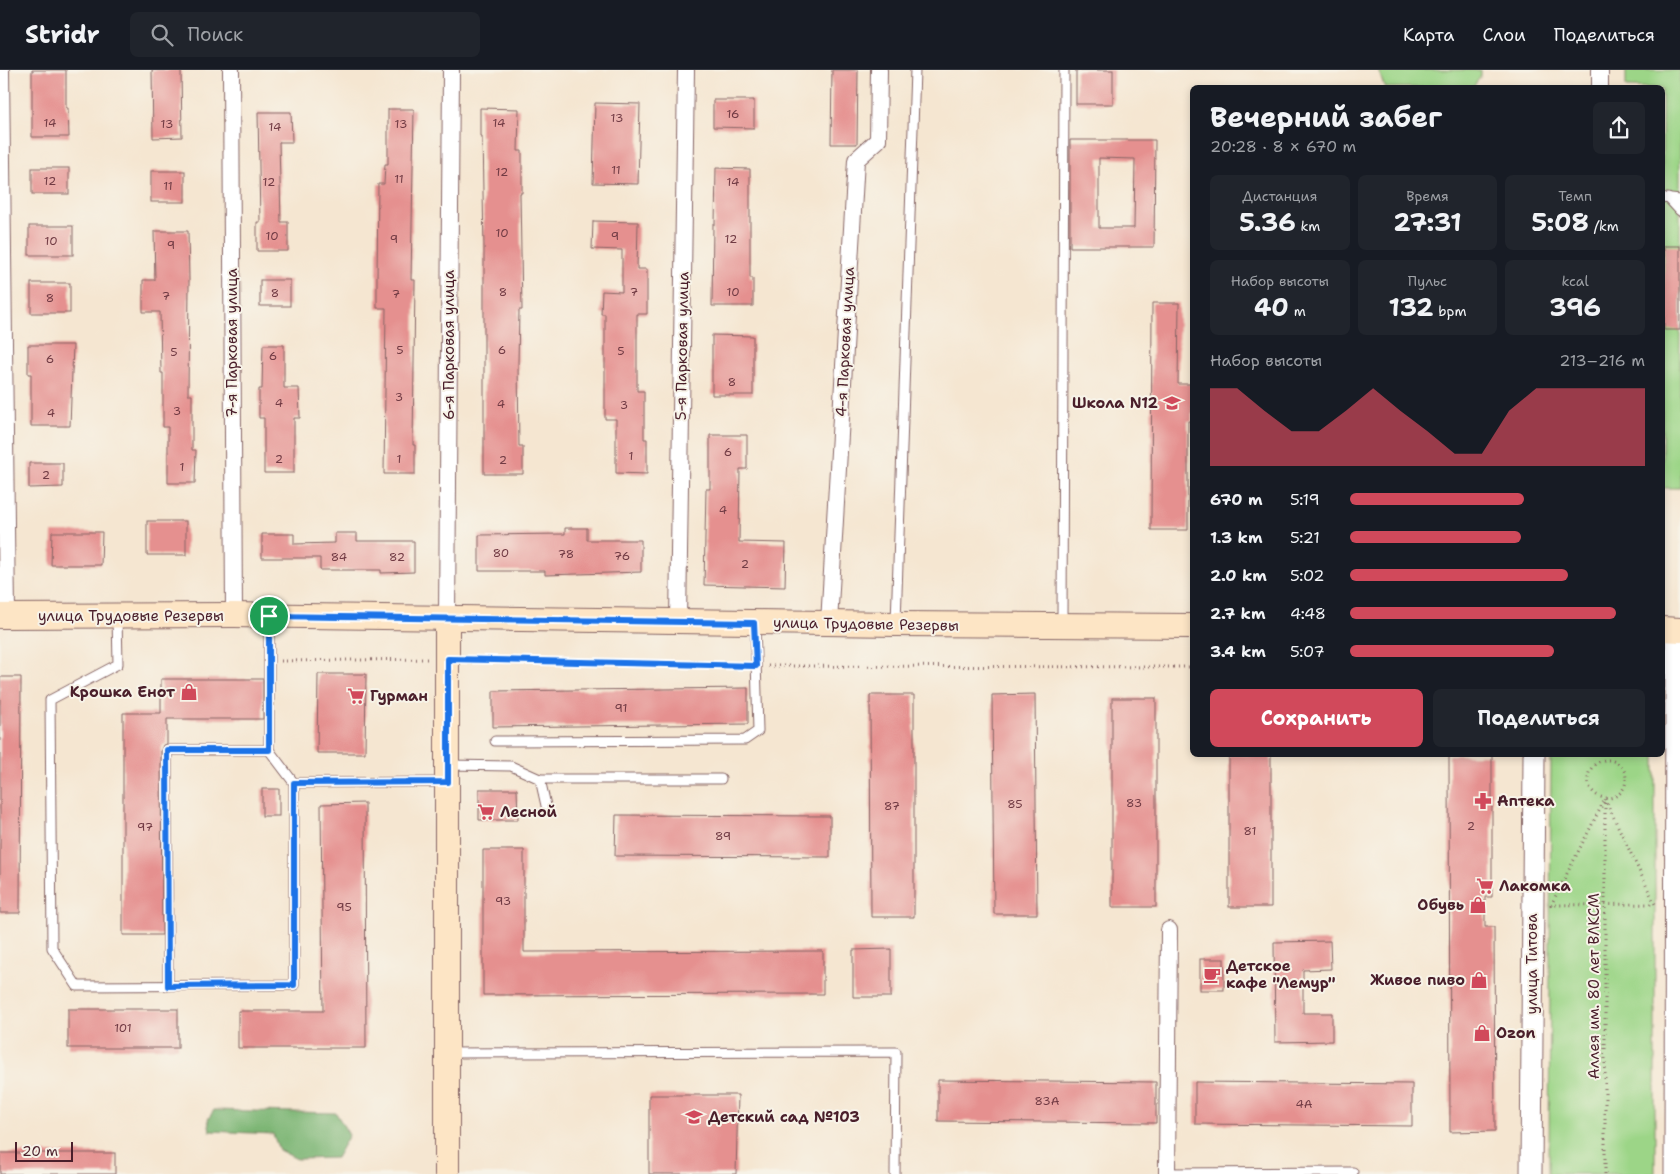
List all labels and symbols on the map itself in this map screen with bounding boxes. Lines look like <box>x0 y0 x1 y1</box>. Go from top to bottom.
house number: 16 <box>726 106 740 122</box>
house number: 13 <box>611 110 623 126</box>
house number: 14 <box>44 115 56 131</box>
house number: 14 <box>493 115 505 131</box>
house number: 13 <box>161 116 173 132</box>
house number: 13 <box>395 116 407 132</box>
house number: 14 <box>269 119 281 135</box>
house number: 11 <box>611 162 621 178</box>
house number: 12 <box>496 164 508 180</box>
house number: 11 <box>394 171 404 187</box>
house number: 12 <box>44 173 56 189</box>
house number: 12 <box>263 174 275 190</box>
house number: 14 <box>727 174 739 190</box>
house number: 11 <box>163 178 173 194</box>
house number: 10 <box>495 225 509 241</box>
house number: 10 <box>265 228 279 244</box>
house number: 9 <box>611 228 619 244</box>
house number: 9 <box>390 231 398 247</box>
house number: 12 <box>725 231 737 247</box>
house number: 10 <box>44 233 58 249</box>
house number: 9 <box>167 237 175 253</box>
street label: 4-я Парковая улица <box>831 266 859 418</box>
street label: 7-я Парковая улица <box>222 267 242 418</box>
street label: 6-я Парковая улица <box>439 269 459 420</box>
street label: 5-я Парковая улица <box>671 271 693 421</box>
house number: 8 <box>499 284 507 300</box>
house number: 7 <box>630 284 638 300</box>
house number: 10 <box>726 284 740 300</box>
house number: 8 <box>271 285 279 301</box>
house number: 7 <box>392 286 400 302</box>
house number: 7 <box>162 288 170 304</box>
house number: 8 <box>46 290 54 306</box>
house number: 5 <box>396 342 404 358</box>
house number: 6 <box>498 342 506 358</box>
house number: 5 <box>617 343 625 359</box>
house number: 5 <box>170 344 178 360</box>
house number: 6 <box>269 348 277 364</box>
house number: 6 <box>46 351 54 367</box>
house number: 8 <box>728 374 736 390</box>
house number: 3 <box>395 389 403 405</box>
place label: Школа N12 <box>1072 393 1158 413</box>
school or university icon: Школа N12 <box>1162 393 1182 413</box>
house number: 4 <box>275 395 283 411</box>
house number: 4 <box>497 396 505 412</box>
house number: 3 <box>620 397 628 413</box>
house number: 3 <box>173 403 181 419</box>
house number: 4 <box>47 405 55 421</box>
house number: 6 <box>724 444 732 460</box>
house number: 1 <box>628 448 634 464</box>
house number: 2 <box>275 451 283 467</box>
house number: 1 <box>396 451 402 467</box>
house number: 2 <box>499 452 507 468</box>
house number: 1 <box>179 459 185 475</box>
house number: 2 <box>42 467 50 483</box>
house number: 4 <box>719 502 727 518</box>
house number: 80 <box>493 545 509 561</box>
house number: 78 <box>558 546 574 562</box>
house number: 76 <box>614 548 630 564</box>
house number: 84 <box>331 549 347 565</box>
house number: 82 <box>389 549 405 565</box>
house number: 2 <box>741 556 749 572</box>
pin <box>248 595 290 637</box>
street label: улица Трудовые Резервы <box>38 606 224 626</box>
street label: улица Трудовые Резервы <box>773 612 959 636</box>
place label: Крошка Енот <box>70 682 175 702</box>
shop icon: Крошка Енот <box>179 682 199 702</box>
supermarket icon: Гурман <box>346 686 366 706</box>
place label: Гурман <box>370 686 428 706</box>
house number: 91 <box>614 700 628 716</box>
pharmacy icon: Аптека <box>1473 791 1493 811</box>
place label: Аптека <box>1497 791 1555 811</box>
house number: 83 <box>1126 795 1142 811</box>
house number: 85 <box>1007 796 1023 812</box>
house number: 87 <box>884 798 900 814</box>
supermarket icon: Лесной <box>476 802 496 822</box>
place label: Лесной <box>500 802 558 822</box>
house number: 2 <box>1467 818 1475 834</box>
house number: 97 <box>137 819 153 835</box>
house number: 81 <box>1244 823 1256 839</box>
house number: 89 <box>715 828 731 844</box>
supermarket icon: Лакомка <box>1475 876 1495 896</box>
place label: Лакомка <box>1499 876 1571 896</box>
house number: 93 <box>495 893 511 909</box>
street label: Аллея им. 80 лет ВЛКСМ <box>1584 893 1604 1079</box>
place label: Обувь <box>1417 895 1464 915</box>
shop icon: Обувь <box>1468 895 1488 915</box>
house number: 95 <box>336 899 352 915</box>
street label: улица Титова <box>1522 913 1542 1014</box>
place label: Детское кафе "Лемур" <box>1226 956 1336 993</box>
cafe icon: Детское кафе "Лемур" <box>1202 965 1222 985</box>
place label: Живое пиво <box>1370 970 1465 990</box>
shop icon: Живое пиво <box>1469 970 1489 990</box>
house number: 101 <box>114 1020 132 1036</box>
shop icon: Ozon <box>1472 1023 1492 1043</box>
place label: Ozon <box>1496 1023 1536 1043</box>
house number: 83А <box>1035 1093 1060 1109</box>
house number: 4А <box>1295 1096 1313 1112</box>
school or university icon: Детский сад №103 <box>684 1107 704 1127</box>
place label: Детский сад №103 <box>708 1107 860 1127</box>
scale bar <box>15 1139 72 1162</box>

